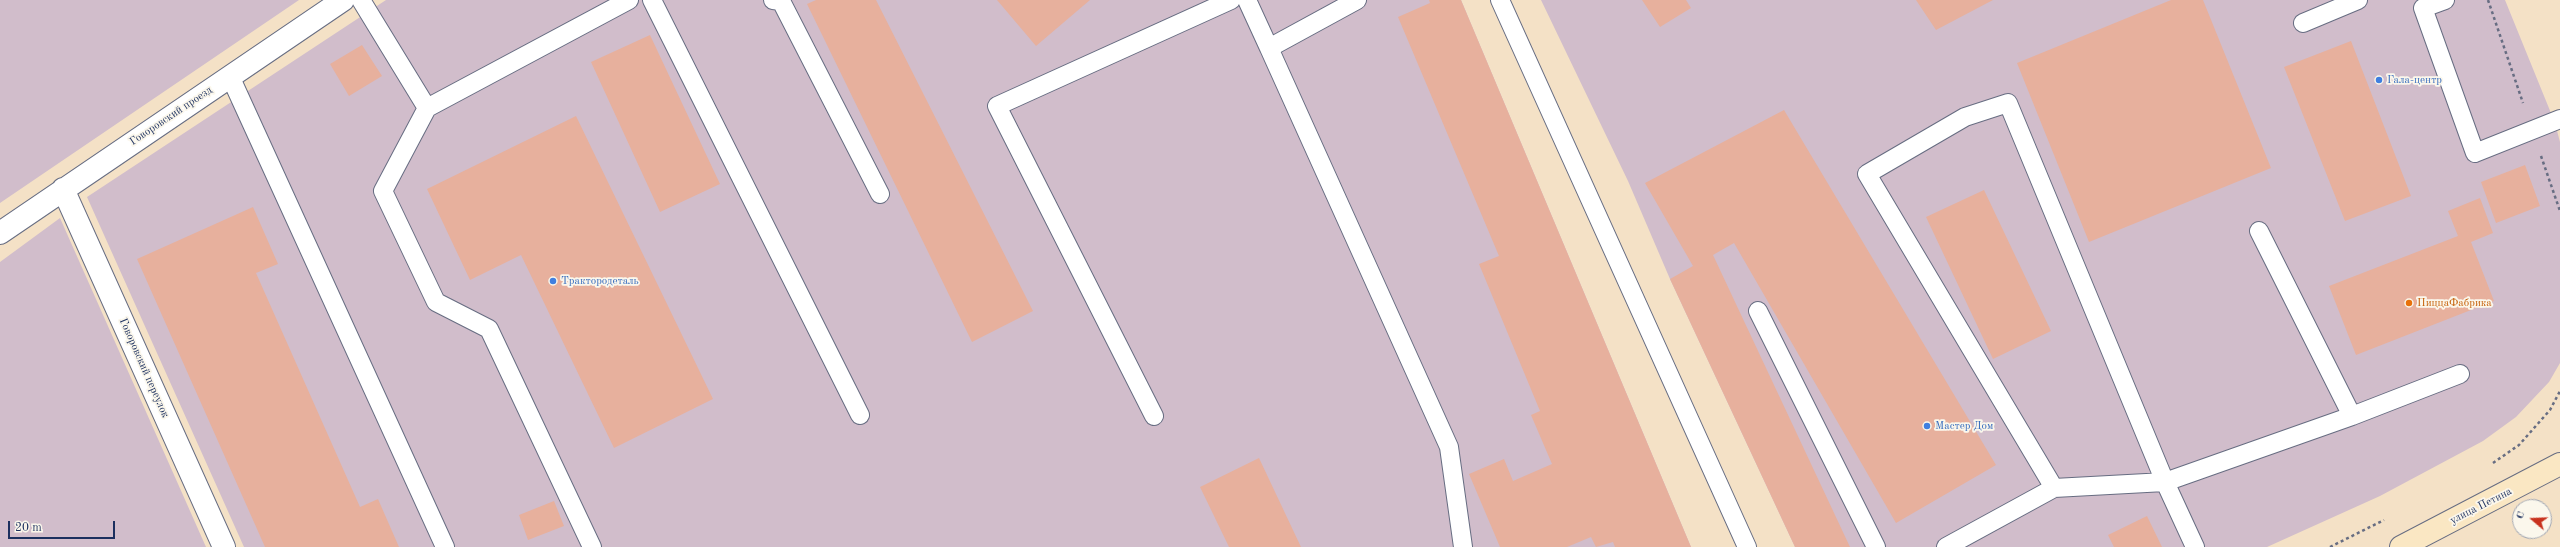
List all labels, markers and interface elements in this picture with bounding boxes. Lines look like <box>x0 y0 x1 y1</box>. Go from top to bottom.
place label: Гала-центр <box>2387 73 2442 87</box>
marker: Гала-центр <box>2374 75 2384 85</box>
street label: Говоровский проезд <box>127 84 215 148</box>
place label: Трактородеталь <box>561 274 639 288</box>
marker: Трактородеталь <box>548 276 558 286</box>
place label: ПиццаФабрика <box>2417 296 2492 310</box>
marker: ПиццаФабрика <box>2404 298 2414 308</box>
street label: Говоровский переулок <box>116 316 172 420</box>
place label: Мастер Дом <box>1935 419 1993 433</box>
marker: Мастер Дом <box>1922 421 1932 431</box>
street label: улица Петина <box>2448 485 2514 527</box>
north arrow <box>2512 499 2552 539</box>
text: С <box>2515 510 2528 520</box>
scale bar <box>10 513 117 539</box>
text: 20 m <box>15 522 42 534</box>

